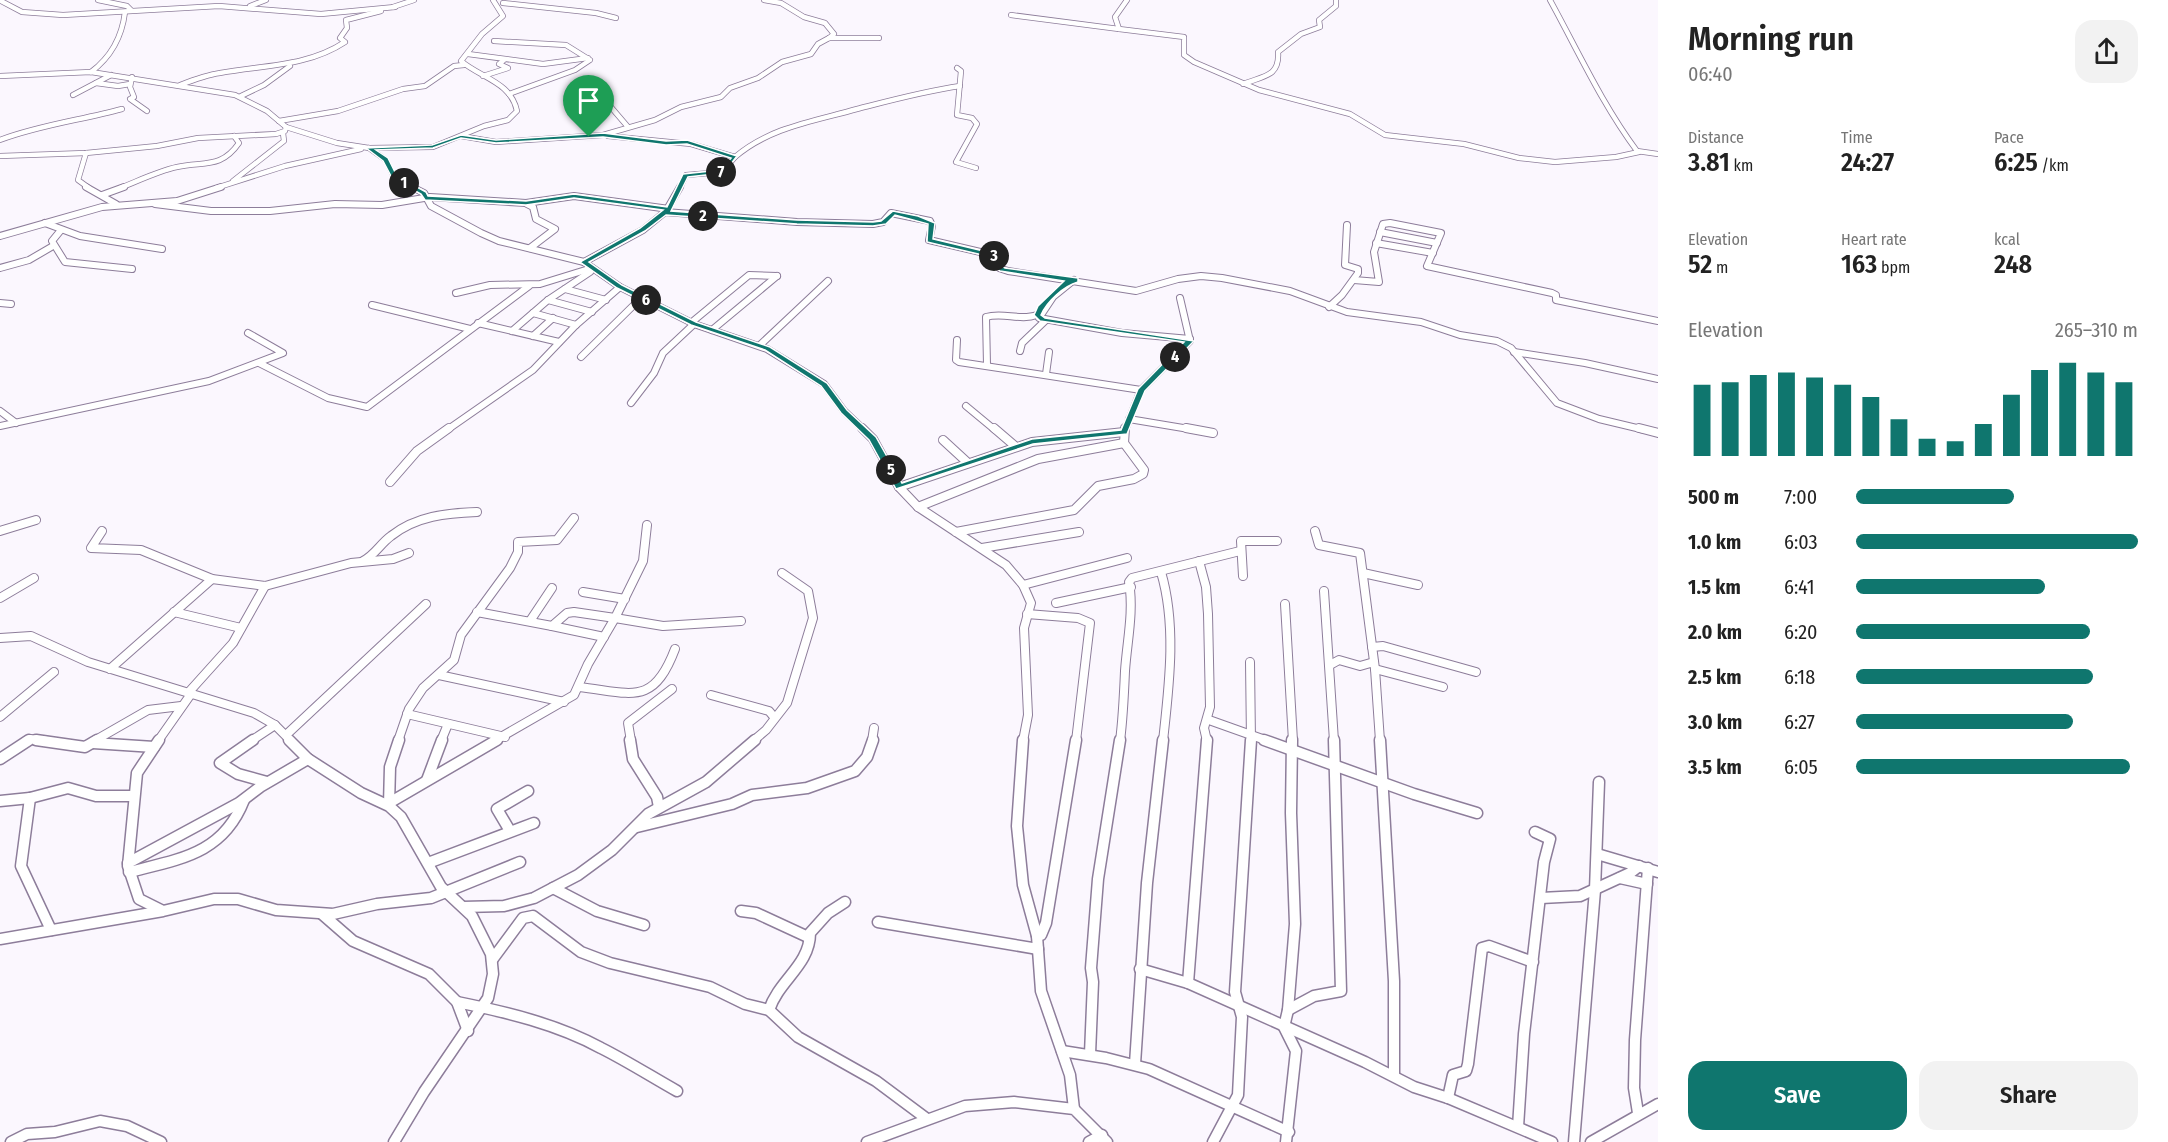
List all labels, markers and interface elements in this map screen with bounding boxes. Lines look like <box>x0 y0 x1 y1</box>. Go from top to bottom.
text: Morning run <box>1688 19 1854 59</box>
button: share <box>2075 20 2138 83</box>
text: 06:40 <box>1688 62 1733 86</box>
pin <box>563 75 614 137</box>
icon: arrive <box>572 84 605 117</box>
text: Distance <box>1688 128 1744 147</box>
text: Time <box>1841 128 1873 147</box>
text: Pace <box>1994 128 2024 147</box>
text: 3.81 <box>1688 147 1730 178</box>
text: 24:27 <box>1841 147 1894 178</box>
text: 6:25 <box>1994 147 2038 178</box>
text: km <box>1730 156 1753 175</box>
text: /km <box>2038 156 2069 175</box>
pin: 7 <box>706 157 736 187</box>
text: 7 <box>718 162 724 181</box>
pin: 1 <box>389 168 419 198</box>
text: 1 <box>401 173 407 192</box>
pin: 2 <box>688 201 718 231</box>
text: 2 <box>699 206 707 225</box>
text: Elevation <box>1688 230 1748 249</box>
text: Heart rate <box>1841 230 1907 249</box>
text: kcal <box>1994 230 2020 249</box>
pin: 3 <box>979 241 1009 271</box>
text: 3 <box>990 246 998 265</box>
text: 52 <box>1688 249 1712 280</box>
text: 163 <box>1841 249 1877 280</box>
text: 248 <box>1994 249 2032 280</box>
text: m <box>1712 258 1728 277</box>
text: bpm <box>1877 258 1910 277</box>
pin: 6 <box>631 285 661 315</box>
text: 6 <box>642 290 650 309</box>
text: Elevation <box>1688 318 1763 342</box>
text: 265–310 m <box>2055 318 2138 342</box>
pin: 4 <box>1160 342 1190 372</box>
text: 4 <box>1171 347 1179 366</box>
pin: 5 <box>876 455 906 485</box>
text: 5 <box>887 460 895 479</box>
text: 500 m <box>1688 485 1739 509</box>
text: 7:00 <box>1784 485 1817 509</box>
text: 1.0 km <box>1688 530 1741 554</box>
text: 6:03 <box>1784 530 1817 554</box>
text: 1.5 km <box>1688 575 1741 599</box>
text: 6:41 <box>1784 575 1814 599</box>
text: 2.0 km <box>1688 620 1742 644</box>
text: 6:20 <box>1784 620 1817 644</box>
text: 2.5 km <box>1688 665 1741 689</box>
text: 6:18 <box>1784 665 1815 689</box>
text: 3.0 km <box>1688 710 1742 734</box>
text: 6:27 <box>1784 710 1815 734</box>
text: 3.5 km <box>1688 755 1742 779</box>
text: 6:05 <box>1784 755 1818 779</box>
button: Save <box>1688 1061 1907 1130</box>
button: Share <box>1919 1061 2138 1130</box>

